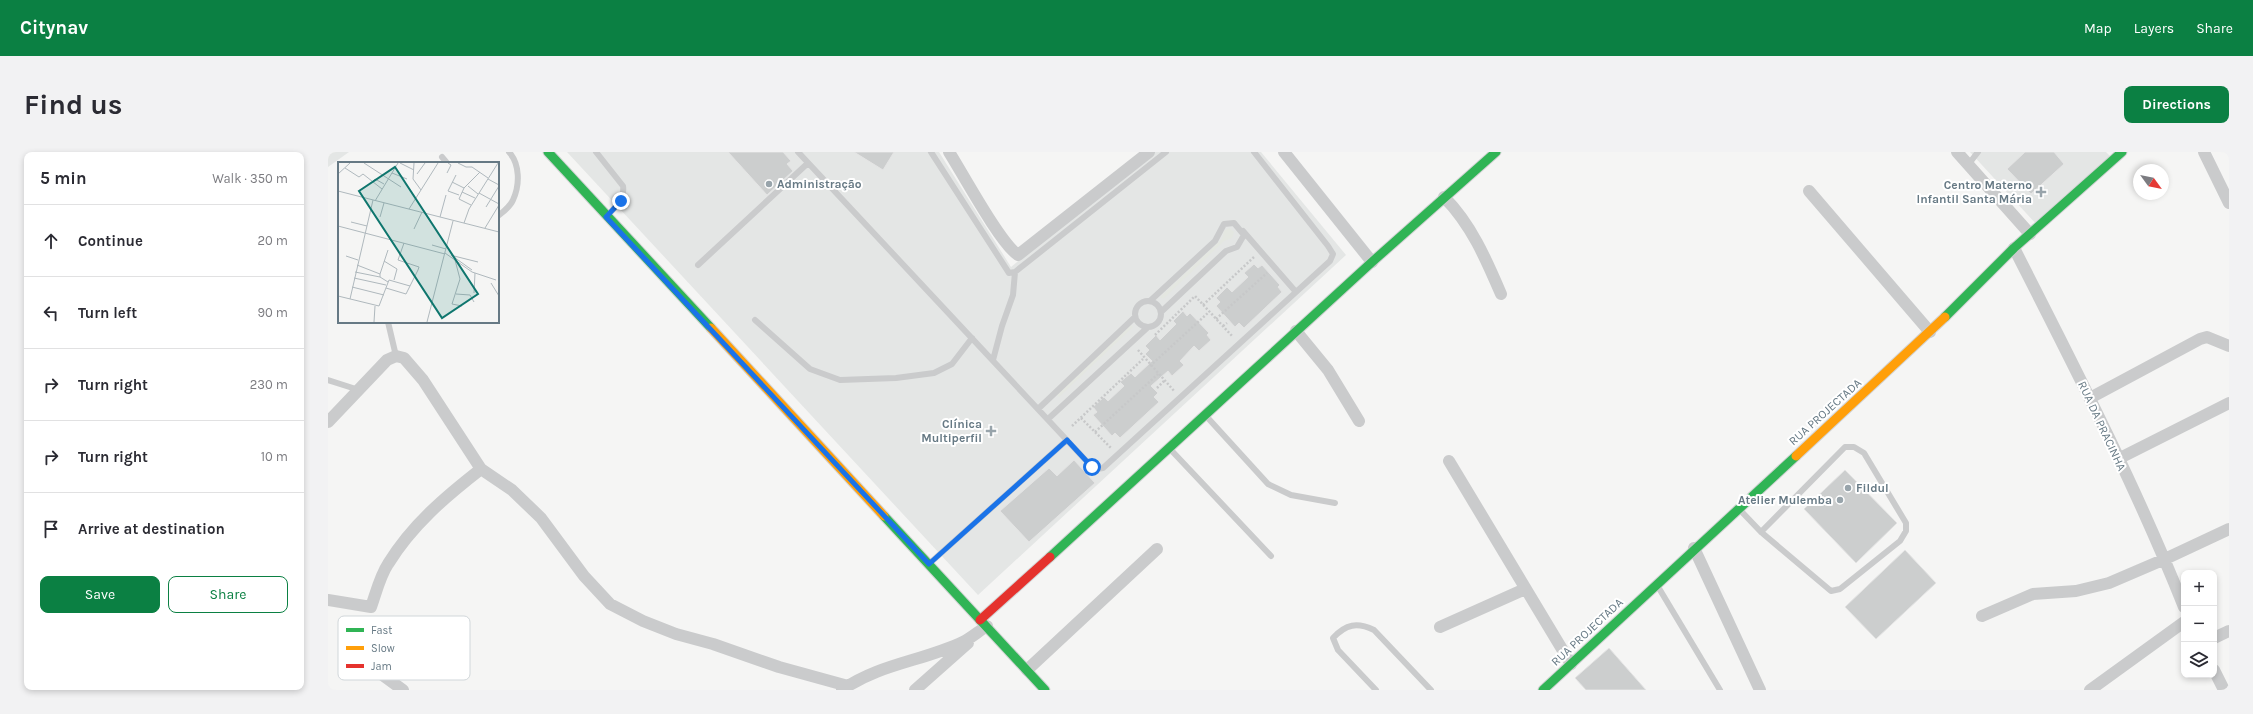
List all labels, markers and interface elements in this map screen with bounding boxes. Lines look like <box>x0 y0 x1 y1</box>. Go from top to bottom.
text: Citynav <box>20 17 88 39</box>
text: Map <box>2084 20 2112 37</box>
text: Layers <box>2134 20 2174 37</box>
text: Share <box>2196 20 2233 37</box>
button: Directions <box>2124 86 2229 123</box>
text: Find us <box>24 88 123 121</box>
inset map <box>338 162 499 323</box>
north arrow <box>2133 164 2169 200</box>
text: 5 min <box>40 168 87 188</box>
text: Walk · 350 m <box>212 171 288 186</box>
place label: Administração <box>777 177 862 191</box>
place label: Centro Materno Infantil Santa Mária <box>1916 178 2032 206</box>
marker: Administração <box>764 179 774 189</box>
marker: Centro Materno Infantil Santa Mária <box>2035 186 2047 198</box>
route end <box>612 192 630 210</box>
icon: ahead <box>40 230 62 252</box>
text: Continue <box>78 232 143 250</box>
text: 20 m <box>258 233 288 248</box>
icon: left <box>40 302 62 324</box>
text: Turn left <box>78 304 137 322</box>
text: 90 m <box>257 305 288 320</box>
icon: right <box>40 374 62 396</box>
text: Turn right <box>78 376 148 394</box>
street label: RUA PROJECTADA <box>1786 376 1864 448</box>
text: 230 m <box>250 377 288 392</box>
street label: RUA DA PRACINHA <box>2075 379 2129 473</box>
place label: Clínica Multiperfil <box>921 417 982 445</box>
marker: Clínica Multiperfil <box>985 425 997 437</box>
icon: right <box>40 446 62 468</box>
text: Turn right <box>78 448 148 466</box>
text: 10 m <box>261 449 288 464</box>
route start <box>1083 458 1101 476</box>
place label: Fildul <box>1856 481 1889 495</box>
marker: Fildul <box>1843 483 1853 493</box>
place label: Atelier Mulemba <box>1738 493 1832 507</box>
marker: Atelier Mulemba <box>1835 495 1845 505</box>
icon: arrive <box>40 518 62 540</box>
text: Arrive at destination <box>78 520 225 538</box>
map controls <box>2181 570 2217 678</box>
button: + <box>2181 570 2217 606</box>
button: Save <box>40 576 160 613</box>
button: Share <box>168 576 288 613</box>
street label: RUA PROJECTADA <box>1548 595 1626 669</box>
button: − <box>2181 606 2217 642</box>
legend <box>338 616 470 680</box>
text: Fast <box>371 624 392 637</box>
text: Slow <box>371 642 395 655</box>
button: layers <box>2181 642 2217 678</box>
text: Jam <box>371 660 392 673</box>

